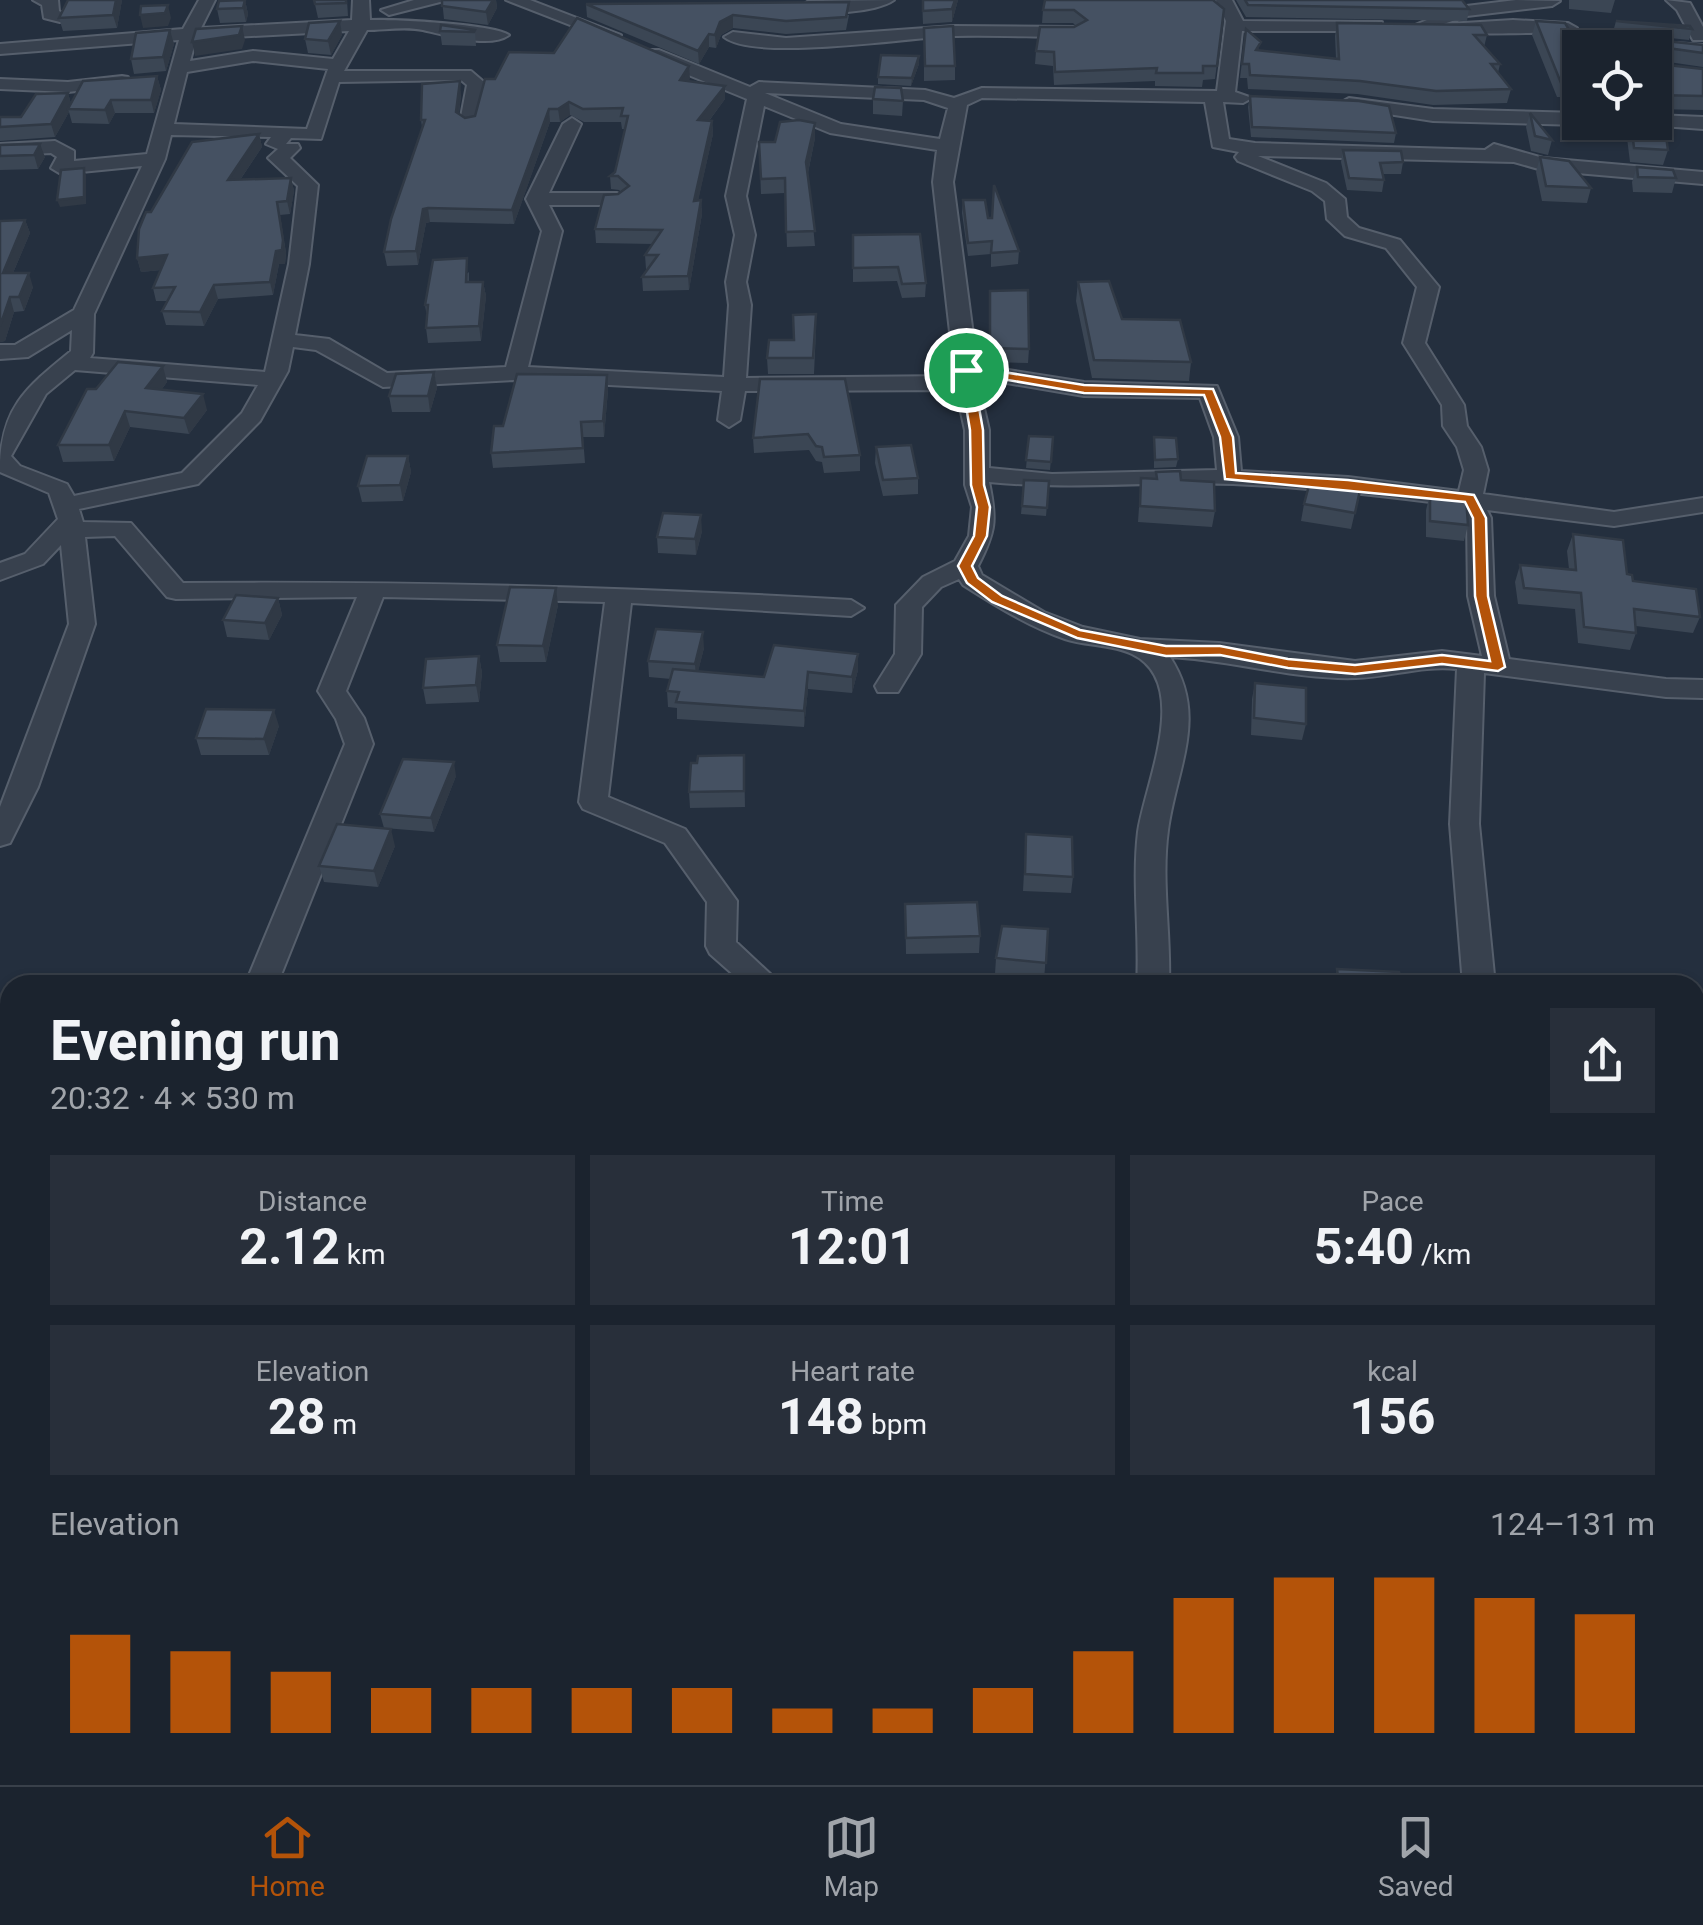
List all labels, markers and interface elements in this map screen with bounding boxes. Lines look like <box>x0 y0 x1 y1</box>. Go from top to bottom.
map controls <box>1562 30 1672 140</box>
button: locate <box>1562 30 1672 140</box>
pin <box>924 328 1009 413</box>
icon: arrive <box>939 343 994 398</box>
button: share <box>1550 1008 1655 1113</box>
text: Evening run <box>50 1009 341 1073</box>
text: 20:32 · 4 × 530 m <box>50 1079 295 1117</box>
text: Distance <box>258 1185 367 1218</box>
text: Time <box>821 1185 884 1218</box>
text: Pace <box>1361 1185 1424 1218</box>
text: 2.12 <box>239 1218 340 1276</box>
text: 12:01 <box>788 1218 917 1276</box>
text: 5:40 <box>1314 1218 1414 1276</box>
text: km <box>340 1238 386 1271</box>
text: /km <box>1414 1238 1471 1271</box>
text: Elevation <box>256 1355 369 1388</box>
text: Heart rate <box>790 1355 915 1388</box>
text: kcal <box>1367 1355 1418 1388</box>
text: 28 <box>268 1388 325 1446</box>
text: 148 <box>778 1388 864 1446</box>
text: 156 <box>1349 1388 1436 1446</box>
text: m <box>325 1408 357 1441</box>
text: bpm <box>864 1408 927 1441</box>
text: Elevation <box>50 1505 180 1543</box>
text: 124–131 m <box>1490 1505 1655 1543</box>
tab: Home <box>249 1810 325 1903</box>
tab: Map <box>824 1810 879 1903</box>
tab: Saved <box>1378 1810 1454 1903</box>

